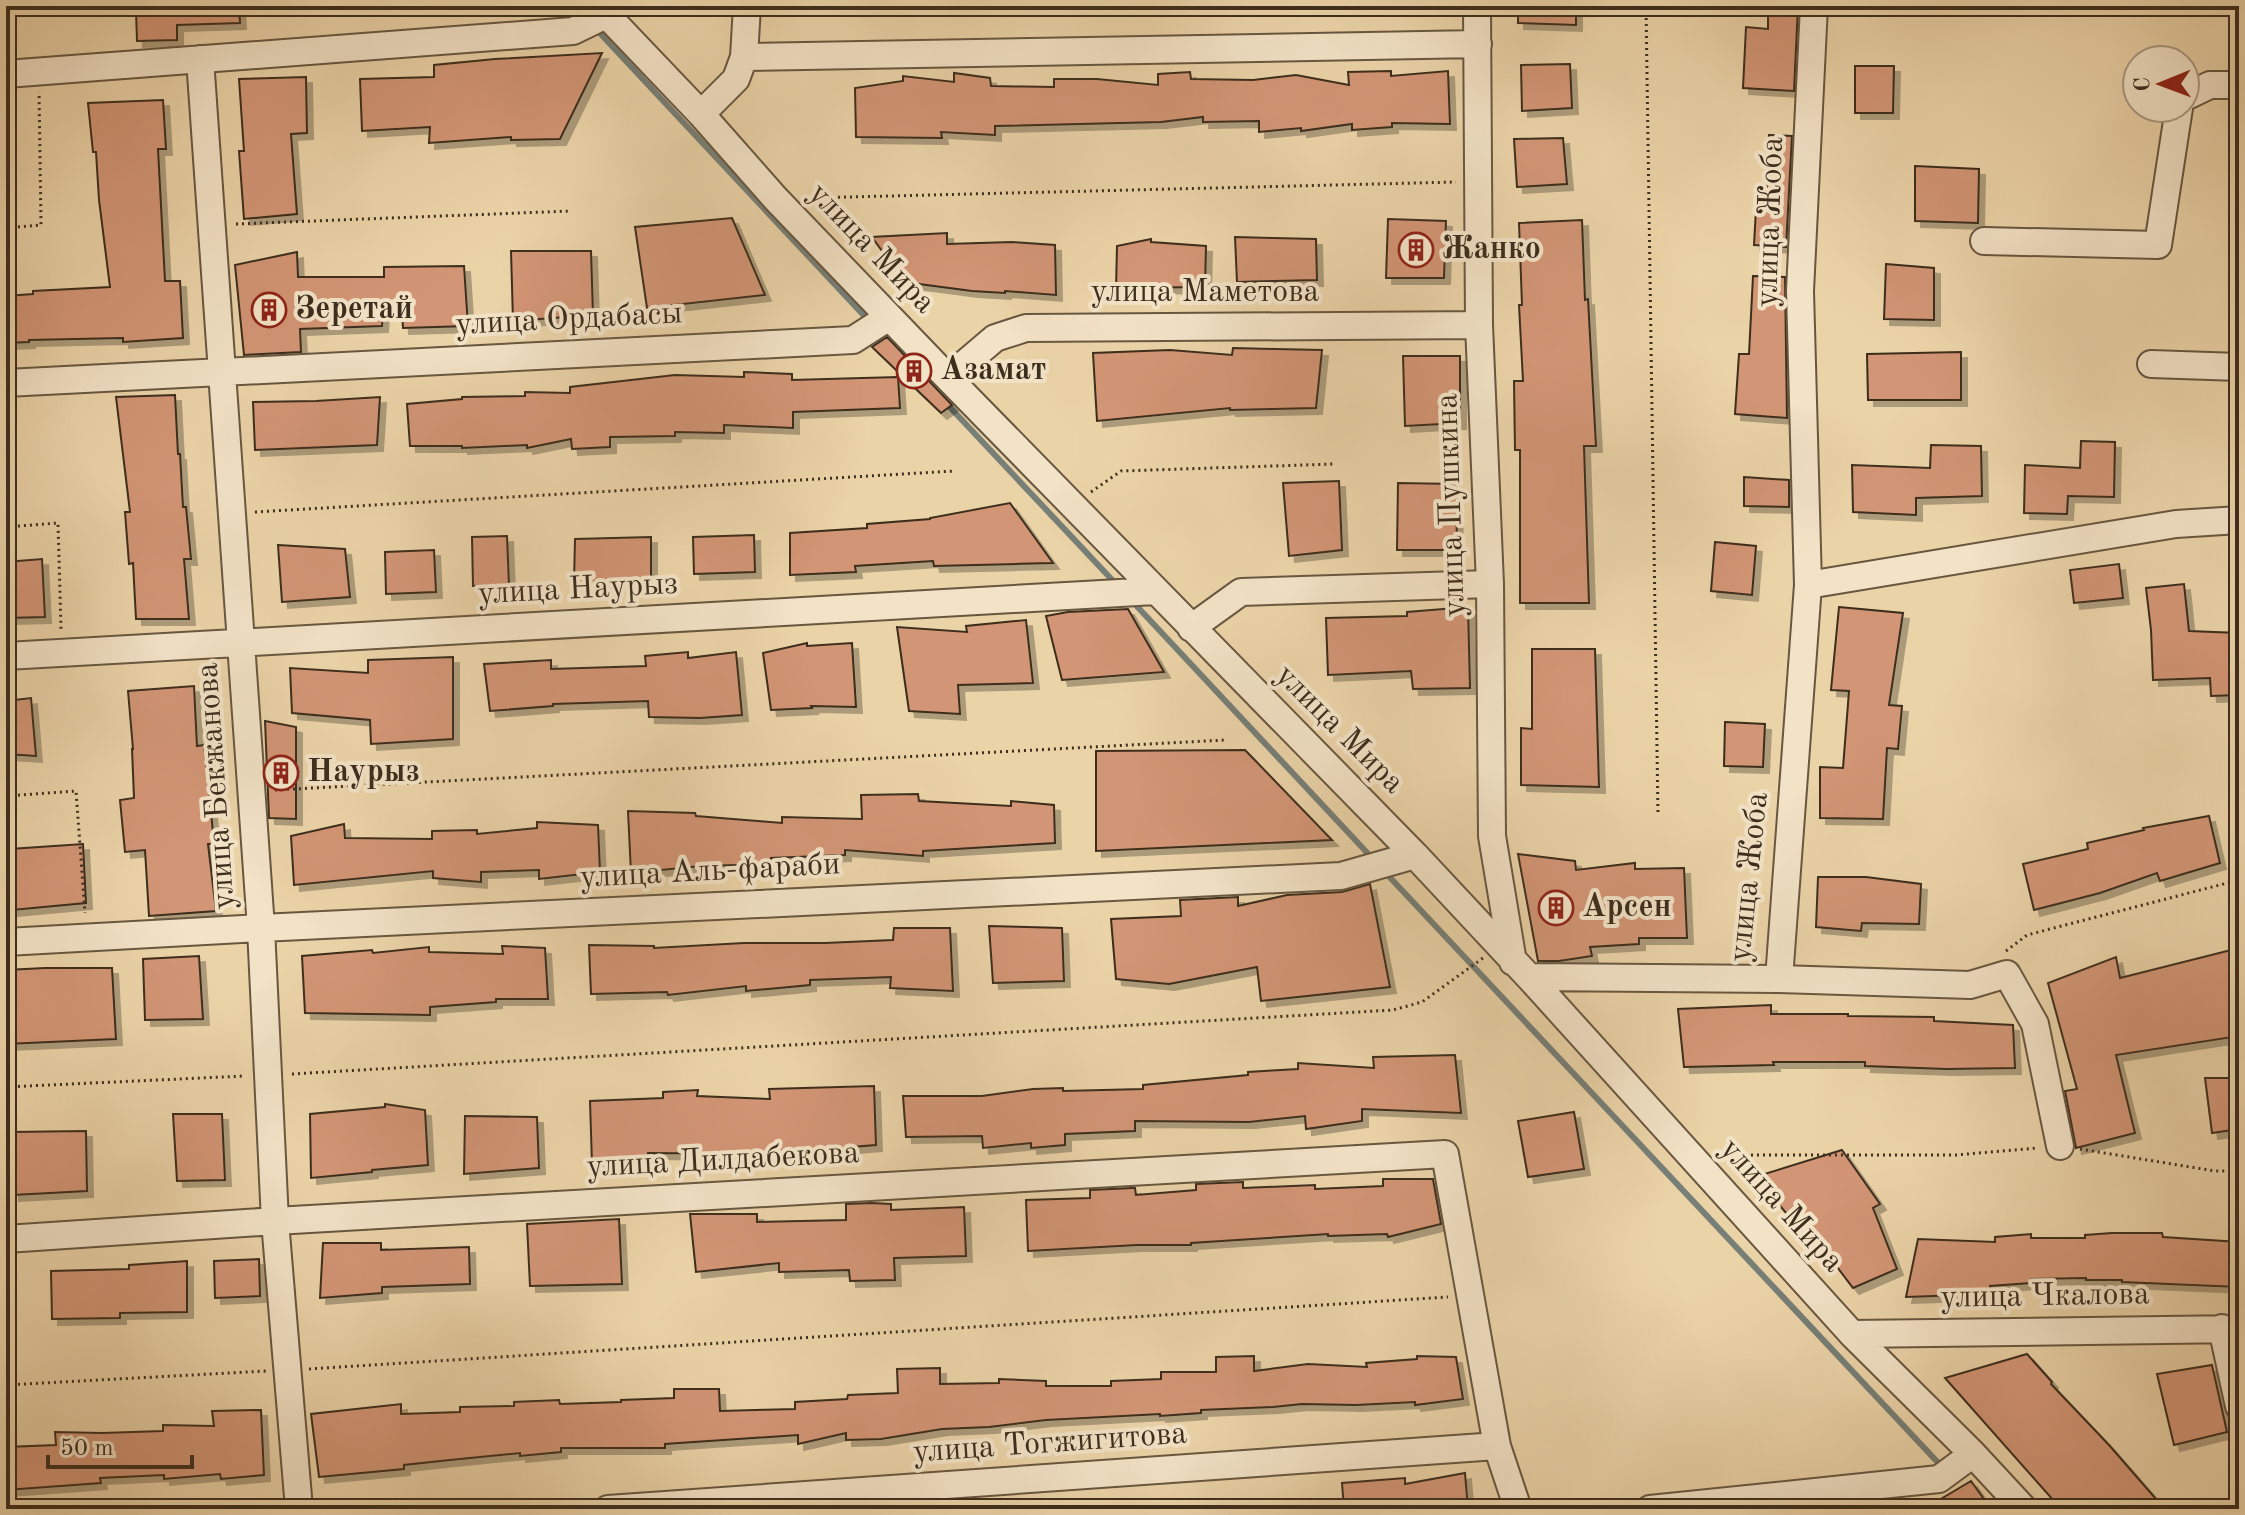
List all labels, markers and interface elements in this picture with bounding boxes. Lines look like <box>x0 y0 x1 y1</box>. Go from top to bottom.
north arrow <box>2121 44 2201 124</box>
text: С <box>2132 77 2154 92</box>
street label: улица Жоба <box>1752 136 1790 308</box>
street label: улица Мира <box>801 178 941 320</box>
building icon: Жанко <box>1397 231 1435 269</box>
place label: Жанко <box>1442 234 1541 266</box>
street label: улица Маметова <box>1091 277 1320 309</box>
building icon: Зеретай <box>250 291 288 329</box>
place label: Зеретай <box>295 294 413 326</box>
street label: улица Ордабасы <box>455 298 683 342</box>
building icon: Азамат <box>895 352 933 390</box>
place label: Азамат <box>940 355 1047 387</box>
street label: улица Пушкина <box>1432 392 1472 617</box>
street label: улица Наурыз <box>477 569 679 611</box>
street label: улица Мира <box>1269 660 1410 801</box>
street label: улица Бекжанова <box>192 661 242 911</box>
building icon: Наурыз <box>262 754 300 792</box>
place label: Наурыз <box>307 757 420 789</box>
street label: улица Жоба <box>1725 790 1775 964</box>
street label: улица Аль-фараби <box>579 849 841 895</box>
building icon: Арсен <box>1537 889 1575 927</box>
place label: Арсен <box>1582 892 1672 924</box>
street label: улица Мира <box>1713 1133 1849 1279</box>
street label: улица Дилдабекова <box>586 1138 860 1184</box>
street label: улица Чкалова <box>1940 1279 2150 1315</box>
street label: улица Тогжигитова <box>912 1418 1188 1470</box>
scale bar <box>48 1419 192 1469</box>
text: 50 m <box>60 1437 114 1461</box>

